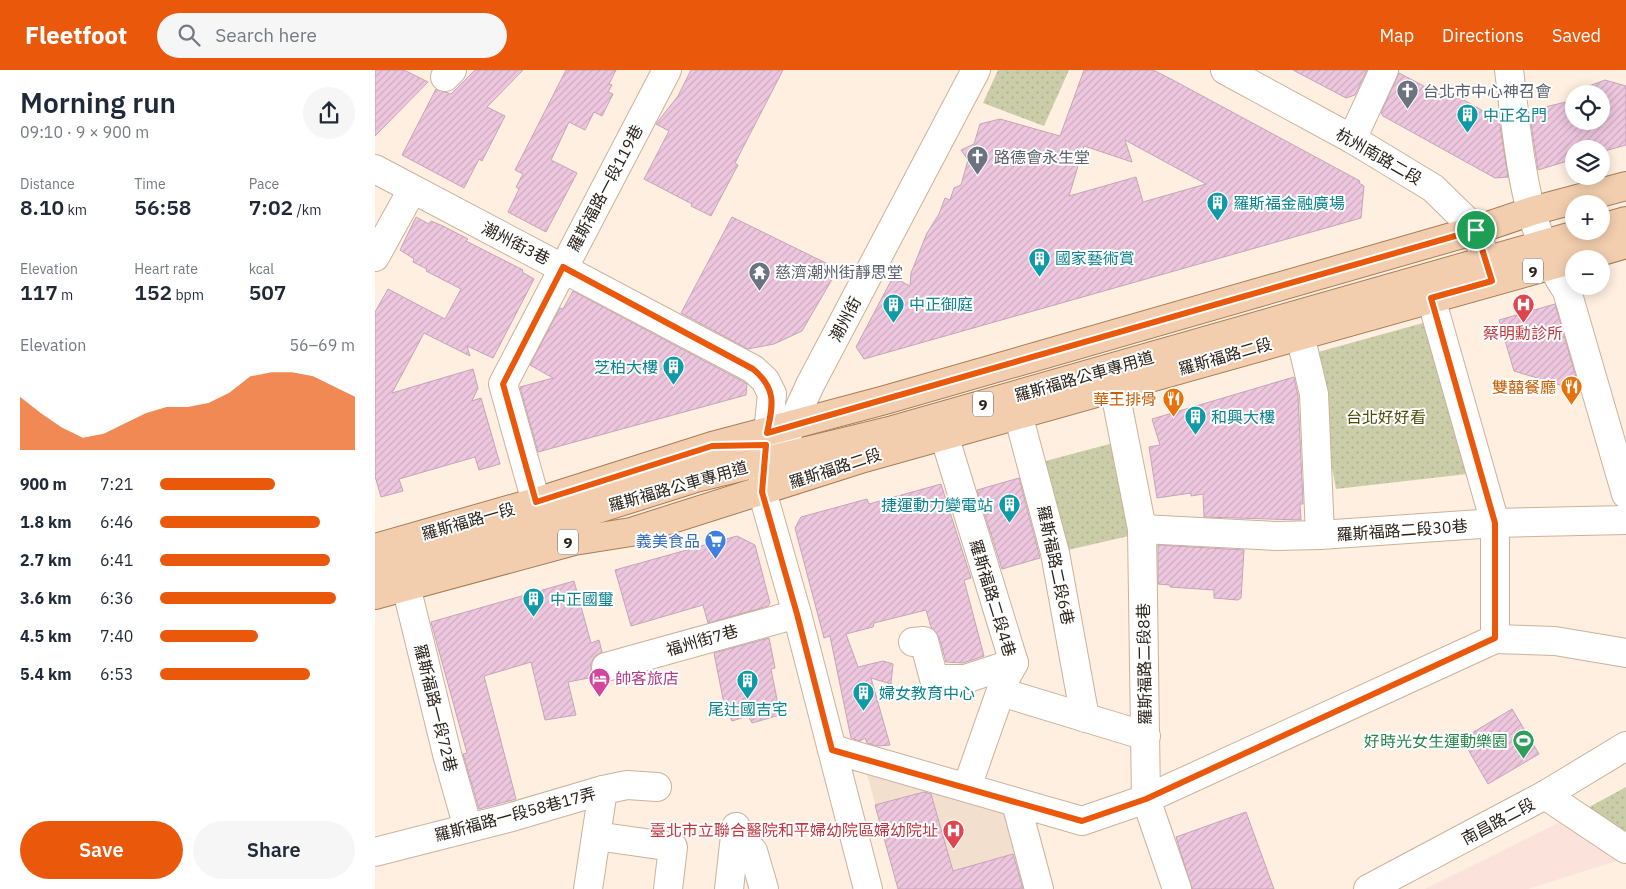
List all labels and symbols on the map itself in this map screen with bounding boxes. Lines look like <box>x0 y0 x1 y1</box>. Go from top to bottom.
church icon: 台北市中心神召會 <box>1395 79 1419 110</box>
place label: 台北市中心神召會 <box>1423 81 1551 101</box>
building icon: 中正名門 <box>1455 103 1479 134</box>
place label: 中正名門 <box>1483 105 1547 125</box>
street label: 羅斯福路一段119巷 <box>563 121 647 255</box>
street label: 杭州南路二段 <box>1332 123 1426 189</box>
church icon: 路德會永生堂 <box>966 145 990 176</box>
place label: 路德會永生堂 <box>994 147 1090 167</box>
building icon: 羅斯福金融廣場 <box>1205 191 1229 222</box>
place label: 羅斯福金融廣場 <box>1233 193 1345 213</box>
pin <box>1455 209 1497 251</box>
street label: 潮州街3巷 <box>479 217 553 269</box>
building icon: 國家藝術賞 <box>1027 246 1051 277</box>
place label: 國家藝術賞 <box>1055 248 1135 268</box>
road number: 9 <box>1523 258 1543 284</box>
temple icon: 慈濟潮州街靜思堂 <box>747 260 771 291</box>
place label: 慈濟潮州街靜思堂 <box>775 262 903 282</box>
building icon: 中正御庭 <box>881 292 905 323</box>
hospital icon: 蔡明勳診所 <box>1511 292 1535 323</box>
street label: 潮州街 <box>825 293 865 345</box>
place label: 中正御庭 <box>909 294 973 314</box>
place label: 蔡明勳診所 <box>1483 323 1563 343</box>
street label: 羅斯福路二段 <box>1176 333 1274 379</box>
street label: 羅斯福路公車專用道 <box>1012 347 1156 405</box>
building icon: 芝柏大樓 <box>662 355 686 386</box>
place label: 芝柏大樓 <box>594 357 658 377</box>
restaurant icon: 雙囍餐廳 <box>1560 375 1584 406</box>
place label: 雙囍餐廳 <box>1492 377 1556 397</box>
restaurant icon: 華王排骨 <box>1161 387 1185 418</box>
place label: 華王排骨 <box>1093 389 1157 409</box>
road number: 9 <box>973 392 993 416</box>
building icon: 和興大樓 <box>1183 405 1207 436</box>
place label: 和興大樓 <box>1211 407 1275 427</box>
park label: 台北好好看 <box>1346 407 1426 427</box>
street label: 羅斯福路二段 <box>786 444 884 492</box>
street label: 羅斯福路公車專用道 <box>606 457 750 515</box>
building icon: 捷運動力變電站 <box>997 493 1021 524</box>
place label: 捷運動力變電站 <box>881 495 993 515</box>
street label: 羅斯福路一段 <box>419 498 517 544</box>
street label: 羅斯福路二段6巷 <box>1034 503 1078 627</box>
street label: 羅斯福路二段30巷 <box>1336 515 1468 545</box>
supermarket icon: 義美食品 <box>704 529 728 560</box>
road number: 9 <box>558 530 578 554</box>
place label: 義美食品 <box>636 531 700 551</box>
street label: 羅斯福路二段4巷 <box>966 537 1020 659</box>
building icon: 中正國璽 <box>522 587 546 618</box>
place label: 中正國璽 <box>550 589 614 609</box>
street label: 羅斯福路二段8巷 <box>1133 603 1155 725</box>
street label: 福州街7巷 <box>664 620 740 660</box>
street label: 羅斯福路一段72巷 <box>410 642 462 774</box>
hotel icon: 帥客旅店 <box>587 666 611 697</box>
place label: 帥客旅店 <box>615 668 679 688</box>
building icon: 尾辻國吉宅 <box>736 668 760 699</box>
building icon: 婦女教育中心 <box>851 681 875 712</box>
place label: 婦女教育中心 <box>879 683 975 703</box>
place label: 尾辻國吉宅 <box>708 699 788 719</box>
sports icon: 好時光女生運動樂園 <box>1512 729 1536 760</box>
place label: 好時光女生運動樂園 <box>1364 731 1508 751</box>
street label: 羅斯福路一段58巷17弄 <box>432 783 598 845</box>
street label: 南昌路二段 <box>1458 793 1538 849</box>
hospital icon: 臺北市立聯合醫院和平婦幼院區婦幼院址 <box>942 818 966 849</box>
place label: 臺北市立聯合醫院和平婦幼院區婦幼院址 <box>650 820 938 840</box>

